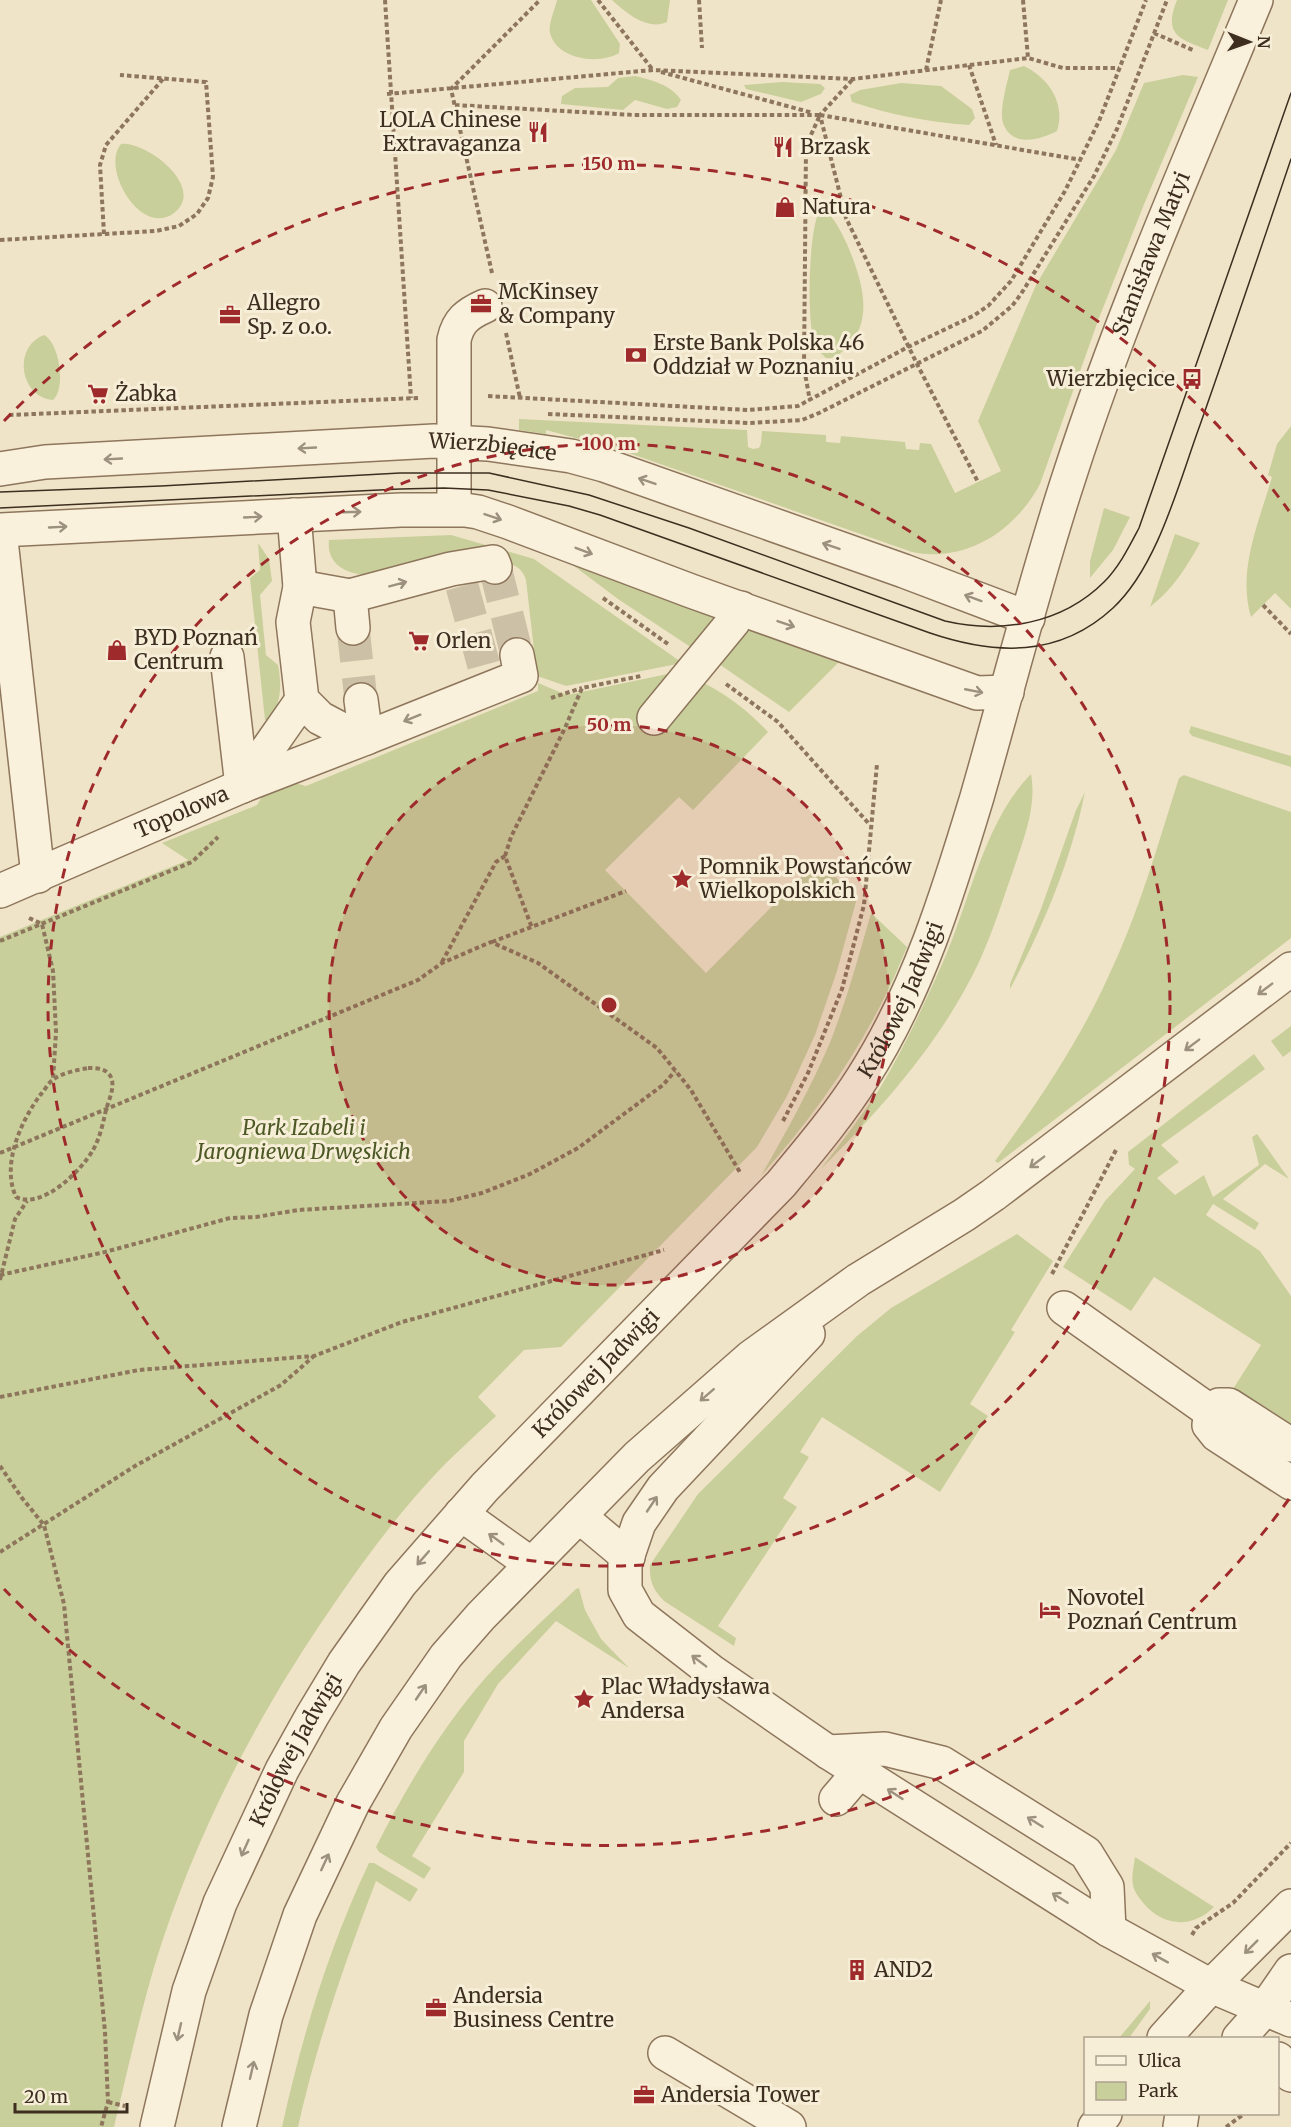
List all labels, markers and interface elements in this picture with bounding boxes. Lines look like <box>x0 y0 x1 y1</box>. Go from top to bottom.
north arrow <box>1219 12 1279 72</box>
text: N <box>1254 36 1274 49</box>
place label: LOLA Chinese Extravaganza <box>379 106 521 157</box>
restaurant icon: LOLA Chinese Extravaganza <box>526 120 550 144</box>
place label: Brzask <box>800 133 871 160</box>
restaurant icon: Brzask <box>771 135 795 159</box>
text: 150 m <box>583 152 635 175</box>
street label: Stanisława Matyi <box>1106 167 1196 340</box>
place label: Natura <box>802 193 871 220</box>
shop icon: Natura <box>773 195 797 219</box>
place label: McKinsey & Company <box>498 278 616 329</box>
place label: Allegro Sp. z o.o. <box>246 289 332 340</box>
office icon: McKinsey & Company <box>469 292 493 316</box>
office icon: Allegro Sp. z o.o. <box>218 303 242 327</box>
place label: Erste Bank Polska 46 Oddział w Poznaniu <box>653 329 864 380</box>
bank icon: Erste Bank Polska 46 Oddział w Poznaniu <box>624 343 648 367</box>
place label: Wierzbięcice <box>1046 365 1175 392</box>
bus stop icon: Wierzbięcice <box>1180 367 1204 391</box>
place label: Żabka <box>115 380 177 407</box>
supermarket icon: Żabka <box>86 382 110 406</box>
street label: Wierzbięcice <box>427 427 558 467</box>
text: 100 m <box>582 432 636 455</box>
one-way arrow <box>298 442 318 453</box>
one-way arrow <box>103 453 123 464</box>
one-way arrow <box>639 474 657 485</box>
one-way arrow <box>342 507 362 518</box>
one-way arrow <box>243 511 263 522</box>
one-way arrow <box>483 512 502 523</box>
one-way arrow <box>48 521 68 532</box>
one-way arrow <box>822 539 841 550</box>
one-way arrow <box>575 546 593 557</box>
one-way arrow <box>388 577 407 589</box>
one-way arrow <box>964 592 983 603</box>
one-way arrow <box>776 619 794 630</box>
place label: BYD Poznań Centrum <box>134 624 258 675</box>
place label: Orlen <box>436 627 492 654</box>
supermarket icon: Orlen <box>407 629 431 653</box>
shop icon: BYD Poznań Centrum <box>105 638 129 662</box>
one-way arrow <box>964 686 983 697</box>
one-way arrow <box>403 713 422 724</box>
text: 50 m <box>587 713 631 736</box>
street label: Topolowa <box>130 780 232 844</box>
place label: Pomnik Powstańców Wielkopolskich <box>698 853 912 904</box>
place icon: Pomnik Powstańców Wielkopolskich <box>670 867 694 891</box>
street label: Królowej Jadwigi <box>852 917 949 1083</box>
one-way arrow <box>1257 983 1273 996</box>
centre of rings <box>599 995 619 1015</box>
one-way arrow <box>1185 1038 1201 1051</box>
park label: Park Izabeli i Jarogniewa Drwęskich <box>195 1114 411 1165</box>
one-way arrow <box>1029 1156 1045 1169</box>
street label: Królowej Jadwigi <box>526 1303 665 1443</box>
one-way arrow <box>700 1388 715 1402</box>
one-way arrow <box>646 1497 658 1513</box>
one-way arrow <box>489 1533 505 1545</box>
one-way arrow <box>416 1550 430 1565</box>
place label: Novotel Poznań Centrum <box>1067 1584 1238 1635</box>
hotel icon: Novotel Poznań Centrum <box>1038 1598 1062 1622</box>
one-way arrow <box>691 1655 707 1668</box>
street label: Królowej Jadwigi <box>244 1668 348 1831</box>
place label: Plac Władysława Andersa <box>600 1673 770 1724</box>
one-way arrow <box>415 1685 427 1701</box>
place icon: Plac Władysława Andersa <box>572 1687 596 1711</box>
one-way arrow <box>887 1787 904 1799</box>
one-way arrow <box>1027 1815 1044 1827</box>
one-way arrow <box>238 1839 250 1857</box>
one-way arrow <box>319 1853 331 1871</box>
one-way arrow <box>1052 1892 1069 1904</box>
one-way arrow <box>1244 1939 1259 1954</box>
one-way arrow <box>1152 1952 1169 1964</box>
place label: AND2 <box>873 1956 933 1983</box>
building icon: AND2 <box>845 1958 869 1982</box>
place label: Andersia Business Centre <box>452 1982 614 2033</box>
office icon: Andersia Business Centre <box>424 1996 448 2020</box>
one-way arrow <box>173 2021 184 2041</box>
legend <box>1084 2037 1279 2115</box>
text: Ulica <box>1138 2049 1182 2072</box>
one-way arrow <box>247 2061 258 2080</box>
scale bar <box>15 2076 128 2114</box>
text: Park <box>1138 2079 1179 2102</box>
place label: Andersia Tower <box>660 2081 820 2108</box>
office icon: Andersia Tower <box>632 2083 656 2107</box>
text: 20 m <box>24 2085 68 2108</box>

